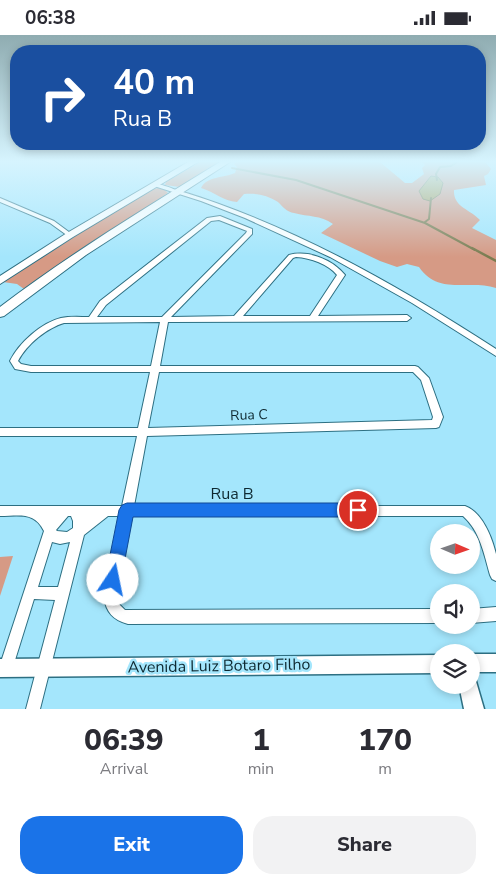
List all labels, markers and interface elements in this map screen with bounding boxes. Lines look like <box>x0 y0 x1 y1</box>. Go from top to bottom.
text: 06:38 <box>25 5 75 31</box>
text: 40 m <box>113 59 195 106</box>
icon: right <box>30 65 95 130</box>
text: Rua B <box>113 104 172 134</box>
street label: Rua C <box>230 405 268 425</box>
street label: Rua B <box>210 483 254 505</box>
pin <box>337 489 379 531</box>
icon: arrive <box>344 496 372 524</box>
north arrow <box>430 524 480 574</box>
map controls <box>430 524 480 694</box>
position arrow <box>86 553 138 605</box>
button: sound <box>430 584 480 634</box>
button: layers <box>430 644 480 694</box>
street label: Avenida Luiz Botaro Filho <box>127 653 311 679</box>
text: 06:39 <box>84 720 164 761</box>
text: 1 <box>252 720 270 761</box>
text: 170 <box>358 720 412 761</box>
text: Arrival <box>100 758 148 780</box>
text: min <box>248 758 274 780</box>
text: m <box>378 758 392 780</box>
button: Exit <box>20 816 243 874</box>
button: Share <box>253 816 476 874</box>

